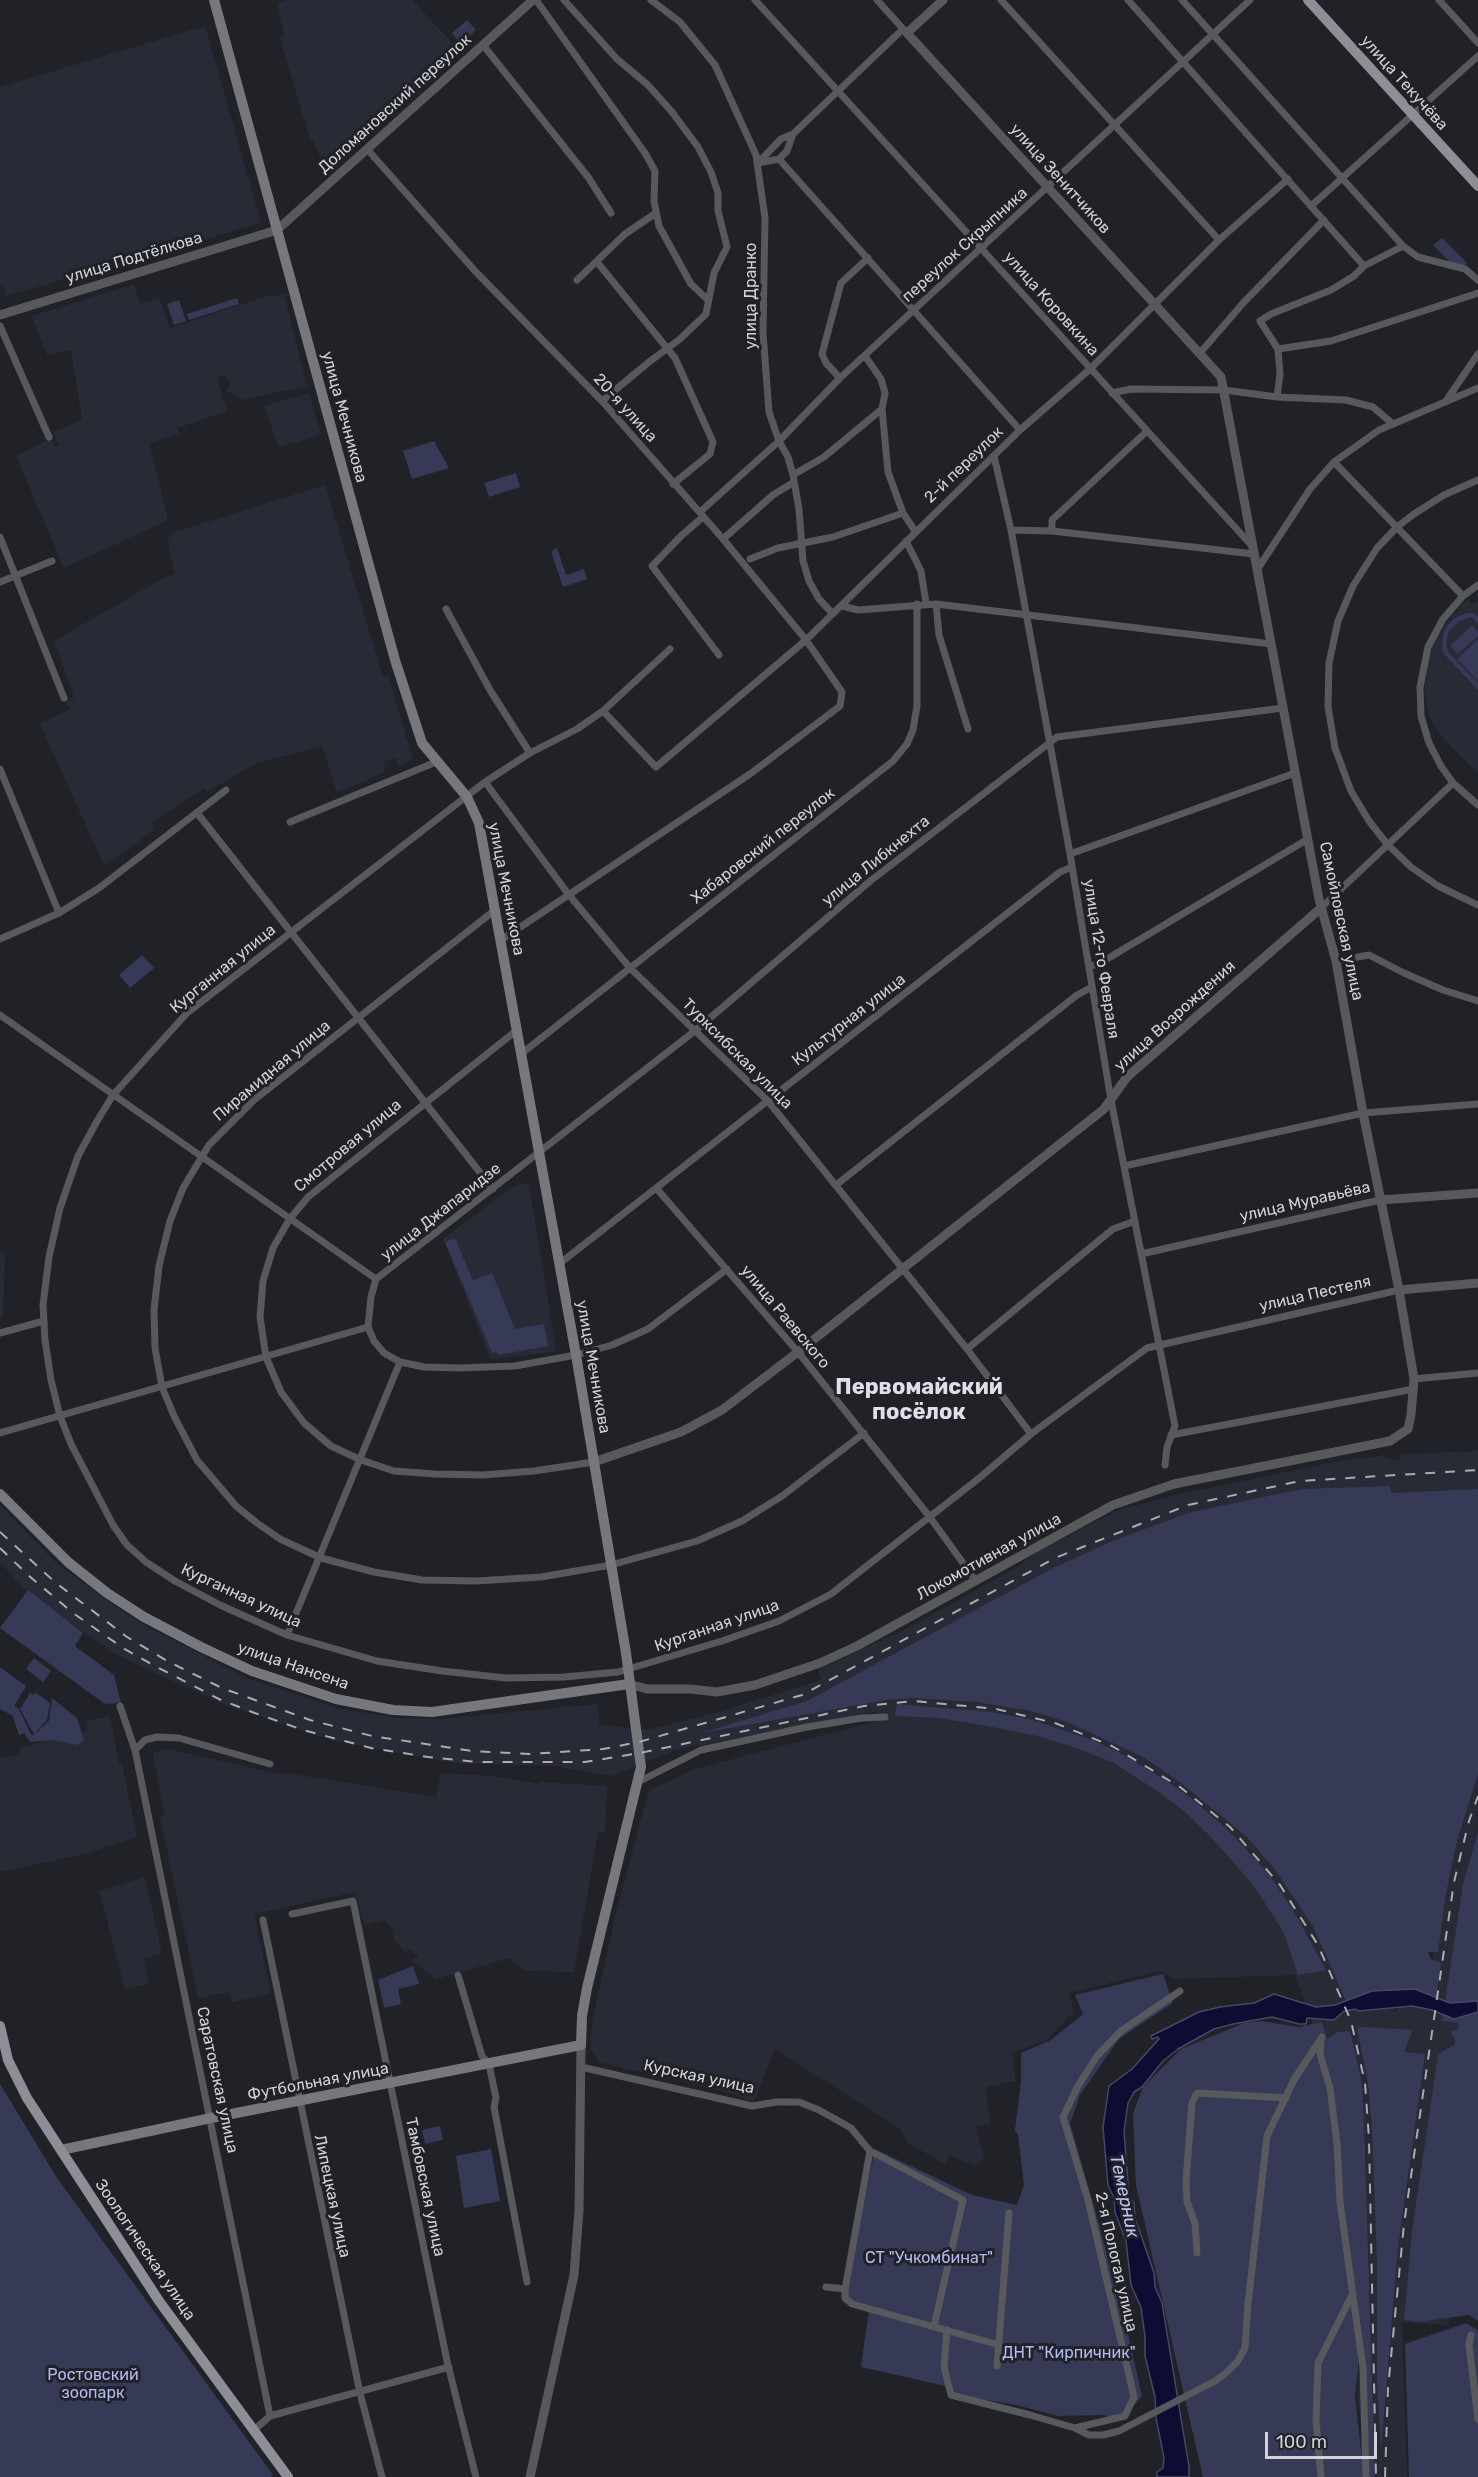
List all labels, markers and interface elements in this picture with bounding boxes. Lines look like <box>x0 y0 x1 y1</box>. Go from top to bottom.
street label: Доломановский переулок <box>315 30 475 178</box>
street label: улица Текучёва <box>1356 32 1452 134</box>
street label: улица Зенитчиков <box>1006 120 1114 238</box>
street label: переулок Скрыпника <box>898 184 1032 306</box>
street label: улица Подтёлкова <box>63 228 205 288</box>
street label: улица Дранко <box>741 243 761 349</box>
street label: улица Коровкина <box>999 248 1103 360</box>
street label: улица Мечникова <box>317 349 371 485</box>
street label: 20-я улица <box>589 370 661 446</box>
street label: 2-й переулок <box>921 423 1007 507</box>
street label: Хабаровский переулок <box>687 784 839 908</box>
street label: улица Либкнехта <box>818 812 934 910</box>
street label: улица Мечникова <box>484 821 528 957</box>
street label: Самойловская улица <box>1315 840 1367 1002</box>
street label: улица 12-го Февраля <box>1079 878 1123 1040</box>
street label: Курганная улица <box>166 921 280 1017</box>
street label: улица Возрождения <box>1111 957 1239 1075</box>
street label: Культурная улица <box>788 970 910 1070</box>
street label: Турксибская улица <box>678 995 796 1113</box>
street label: Пирамидная улица <box>210 1016 334 1126</box>
street label: Смотровая улица <box>290 1096 406 1196</box>
street label: улица Джапаридзе <box>377 1159 505 1265</box>
street label: улица Муравьёва <box>1238 1178 1372 1226</box>
street label: улица Раевского <box>736 1261 834 1373</box>
street label: улица Пестеля <box>1257 1272 1373 1316</box>
street label: улица Мечникова <box>572 1299 614 1435</box>
district label: Первомайский посёлок <box>835 1375 1003 1426</box>
street label: Локомотивная улица <box>913 1509 1065 1605</box>
street label: Курганная улица <box>178 1560 304 1632</box>
street label: Курганная улица <box>652 1596 782 1656</box>
street label: улица Нансена <box>235 1638 351 1694</box>
street label: Саратовская улица <box>192 2005 242 2155</box>
street label: Курская улица <box>642 2056 756 2098</box>
street label: Футбольная улица <box>246 2059 390 2105</box>
street label: Тамбовская улица <box>401 2116 449 2258</box>
street label: Липецкая улица <box>310 2133 354 2259</box>
water label: Темерник <box>1105 2152 1143 2240</box>
street label: Зоологическая улица <box>91 2176 199 2324</box>
street label: 2-я Пологая улица <box>1091 2190 1141 2334</box>
park label: СТ "Учкомбинат" <box>865 2248 993 2268</box>
park label: ДНТ "Кирпичник" <box>1002 2343 1136 2363</box>
park label: Ростовский зоопарк <box>47 2365 139 2403</box>
scale bar <box>1268 2420 1380 2458</box>
text: 100 m <box>1276 2431 1327 2453</box>

